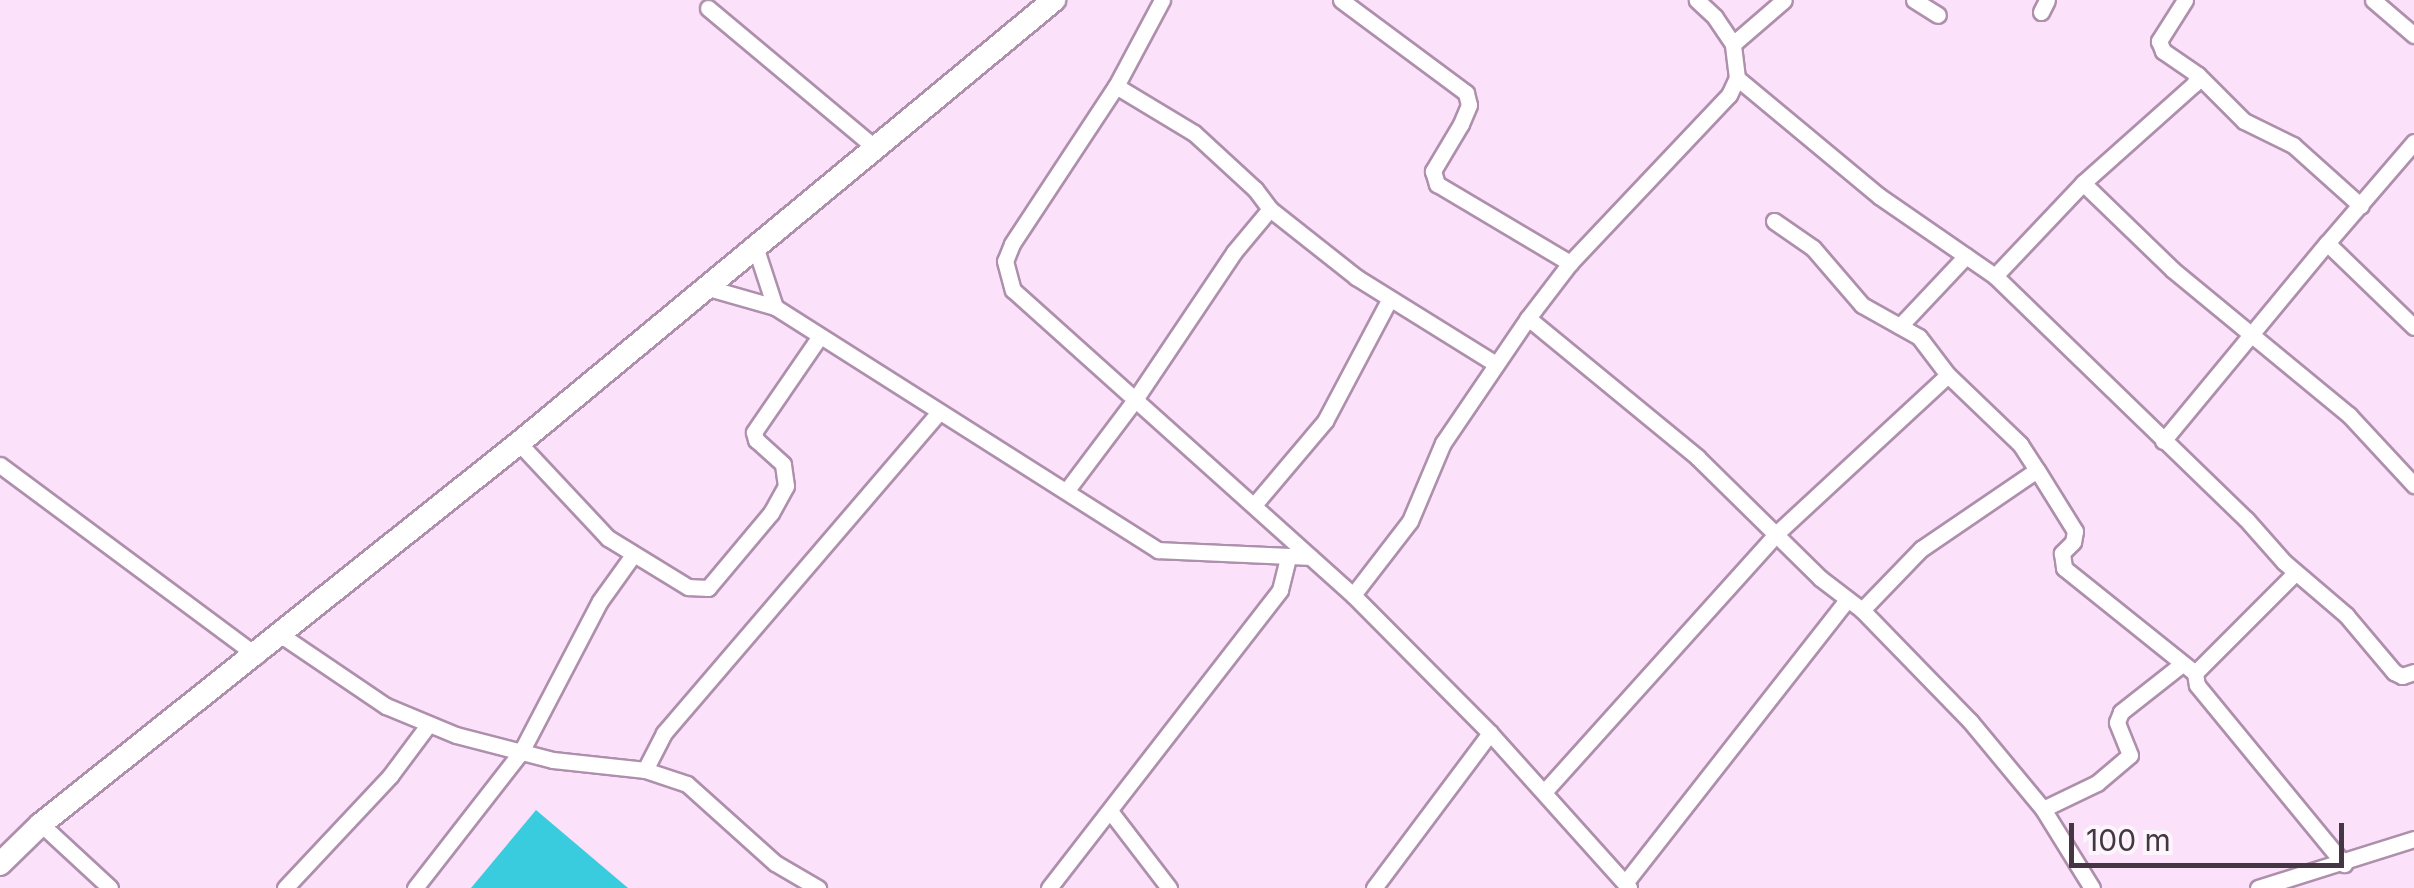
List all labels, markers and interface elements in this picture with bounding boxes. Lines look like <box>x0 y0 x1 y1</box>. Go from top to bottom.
scale bar <box>2074 803 2349 865</box>
text: 100 m <box>2086 822 2171 858</box>

